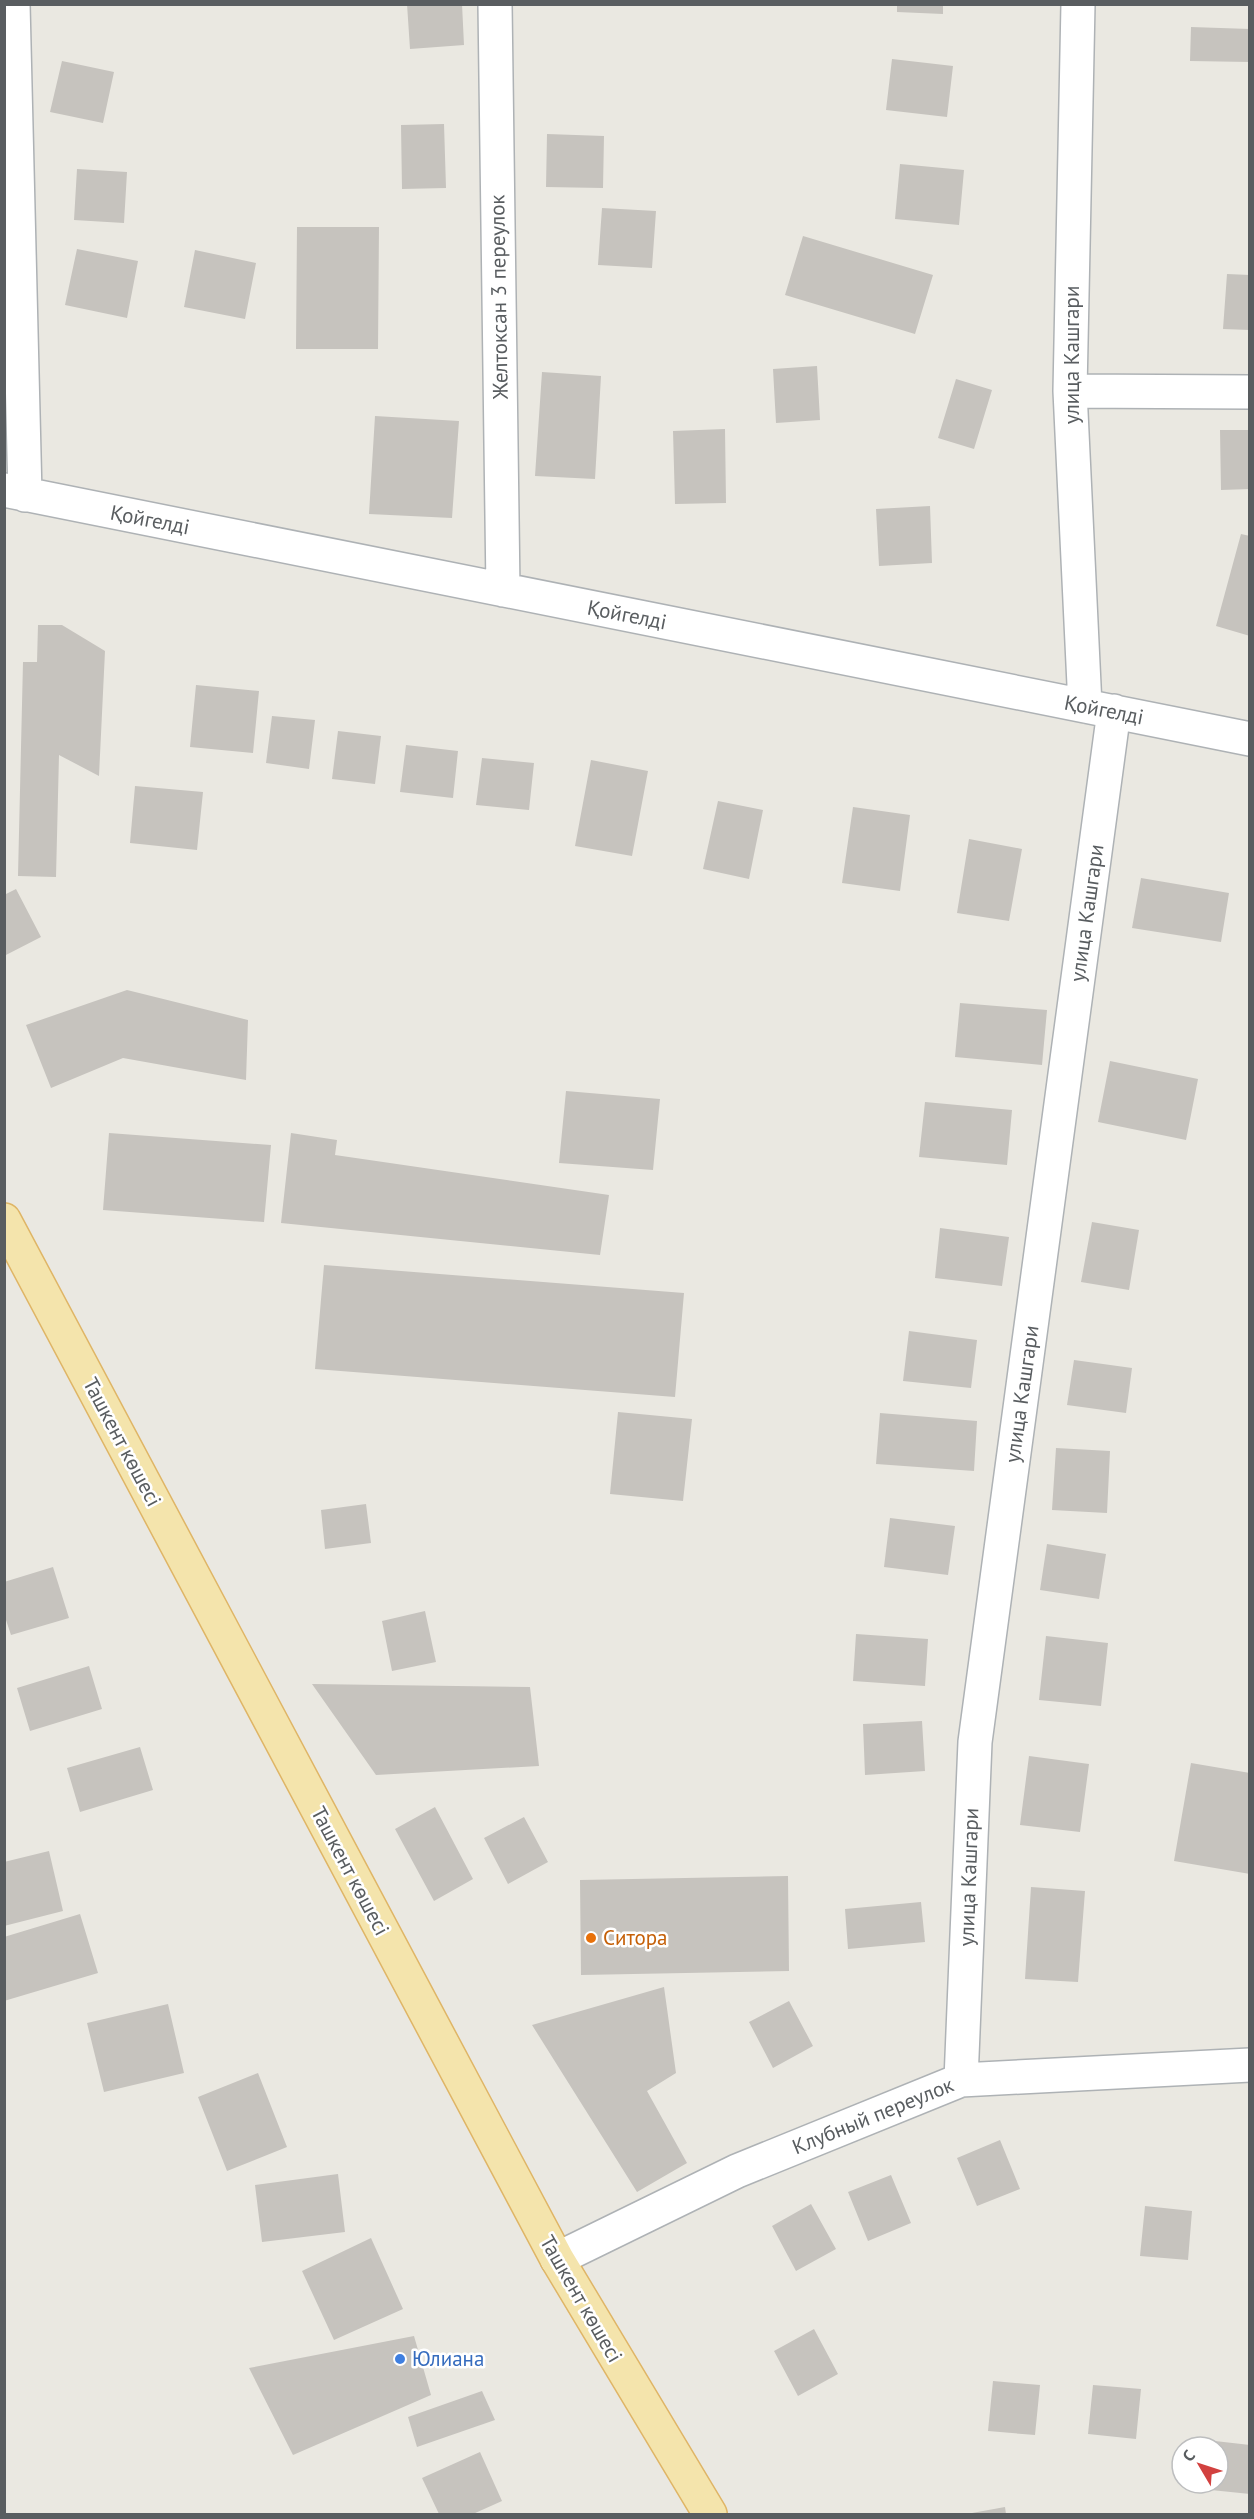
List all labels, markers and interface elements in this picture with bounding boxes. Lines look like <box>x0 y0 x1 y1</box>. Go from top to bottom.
street label: Желтоксан 3 переулок <box>483 194 514 401</box>
street label: улица Кашгари <box>1058 286 1085 424</box>
street label: Қойгелді <box>108 499 192 540</box>
street label: Қойгелді <box>585 594 669 635</box>
street label: Қойгелді <box>1062 689 1146 730</box>
street label: улица Кашгари <box>1063 842 1110 984</box>
street label: улица Кашгари <box>998 1323 1045 1465</box>
street label: Ташкент көшесі <box>77 1373 168 1511</box>
street label: Ташкент көшесі <box>305 1802 396 1940</box>
street label: улица Кашгари <box>953 1807 984 1947</box>
place label: Ситора <box>603 1924 668 1951</box>
marker: Ситора <box>584 1931 598 1945</box>
street label: Клубный переулок <box>788 2071 957 2160</box>
street label: Ташкент көшесі <box>534 2230 629 2367</box>
place label: Юлиана <box>412 2345 484 2372</box>
marker: Юлиана <box>393 2352 407 2366</box>
north arrow <box>1170 2435 1230 2495</box>
text: С <box>1178 2446 1199 2465</box>

